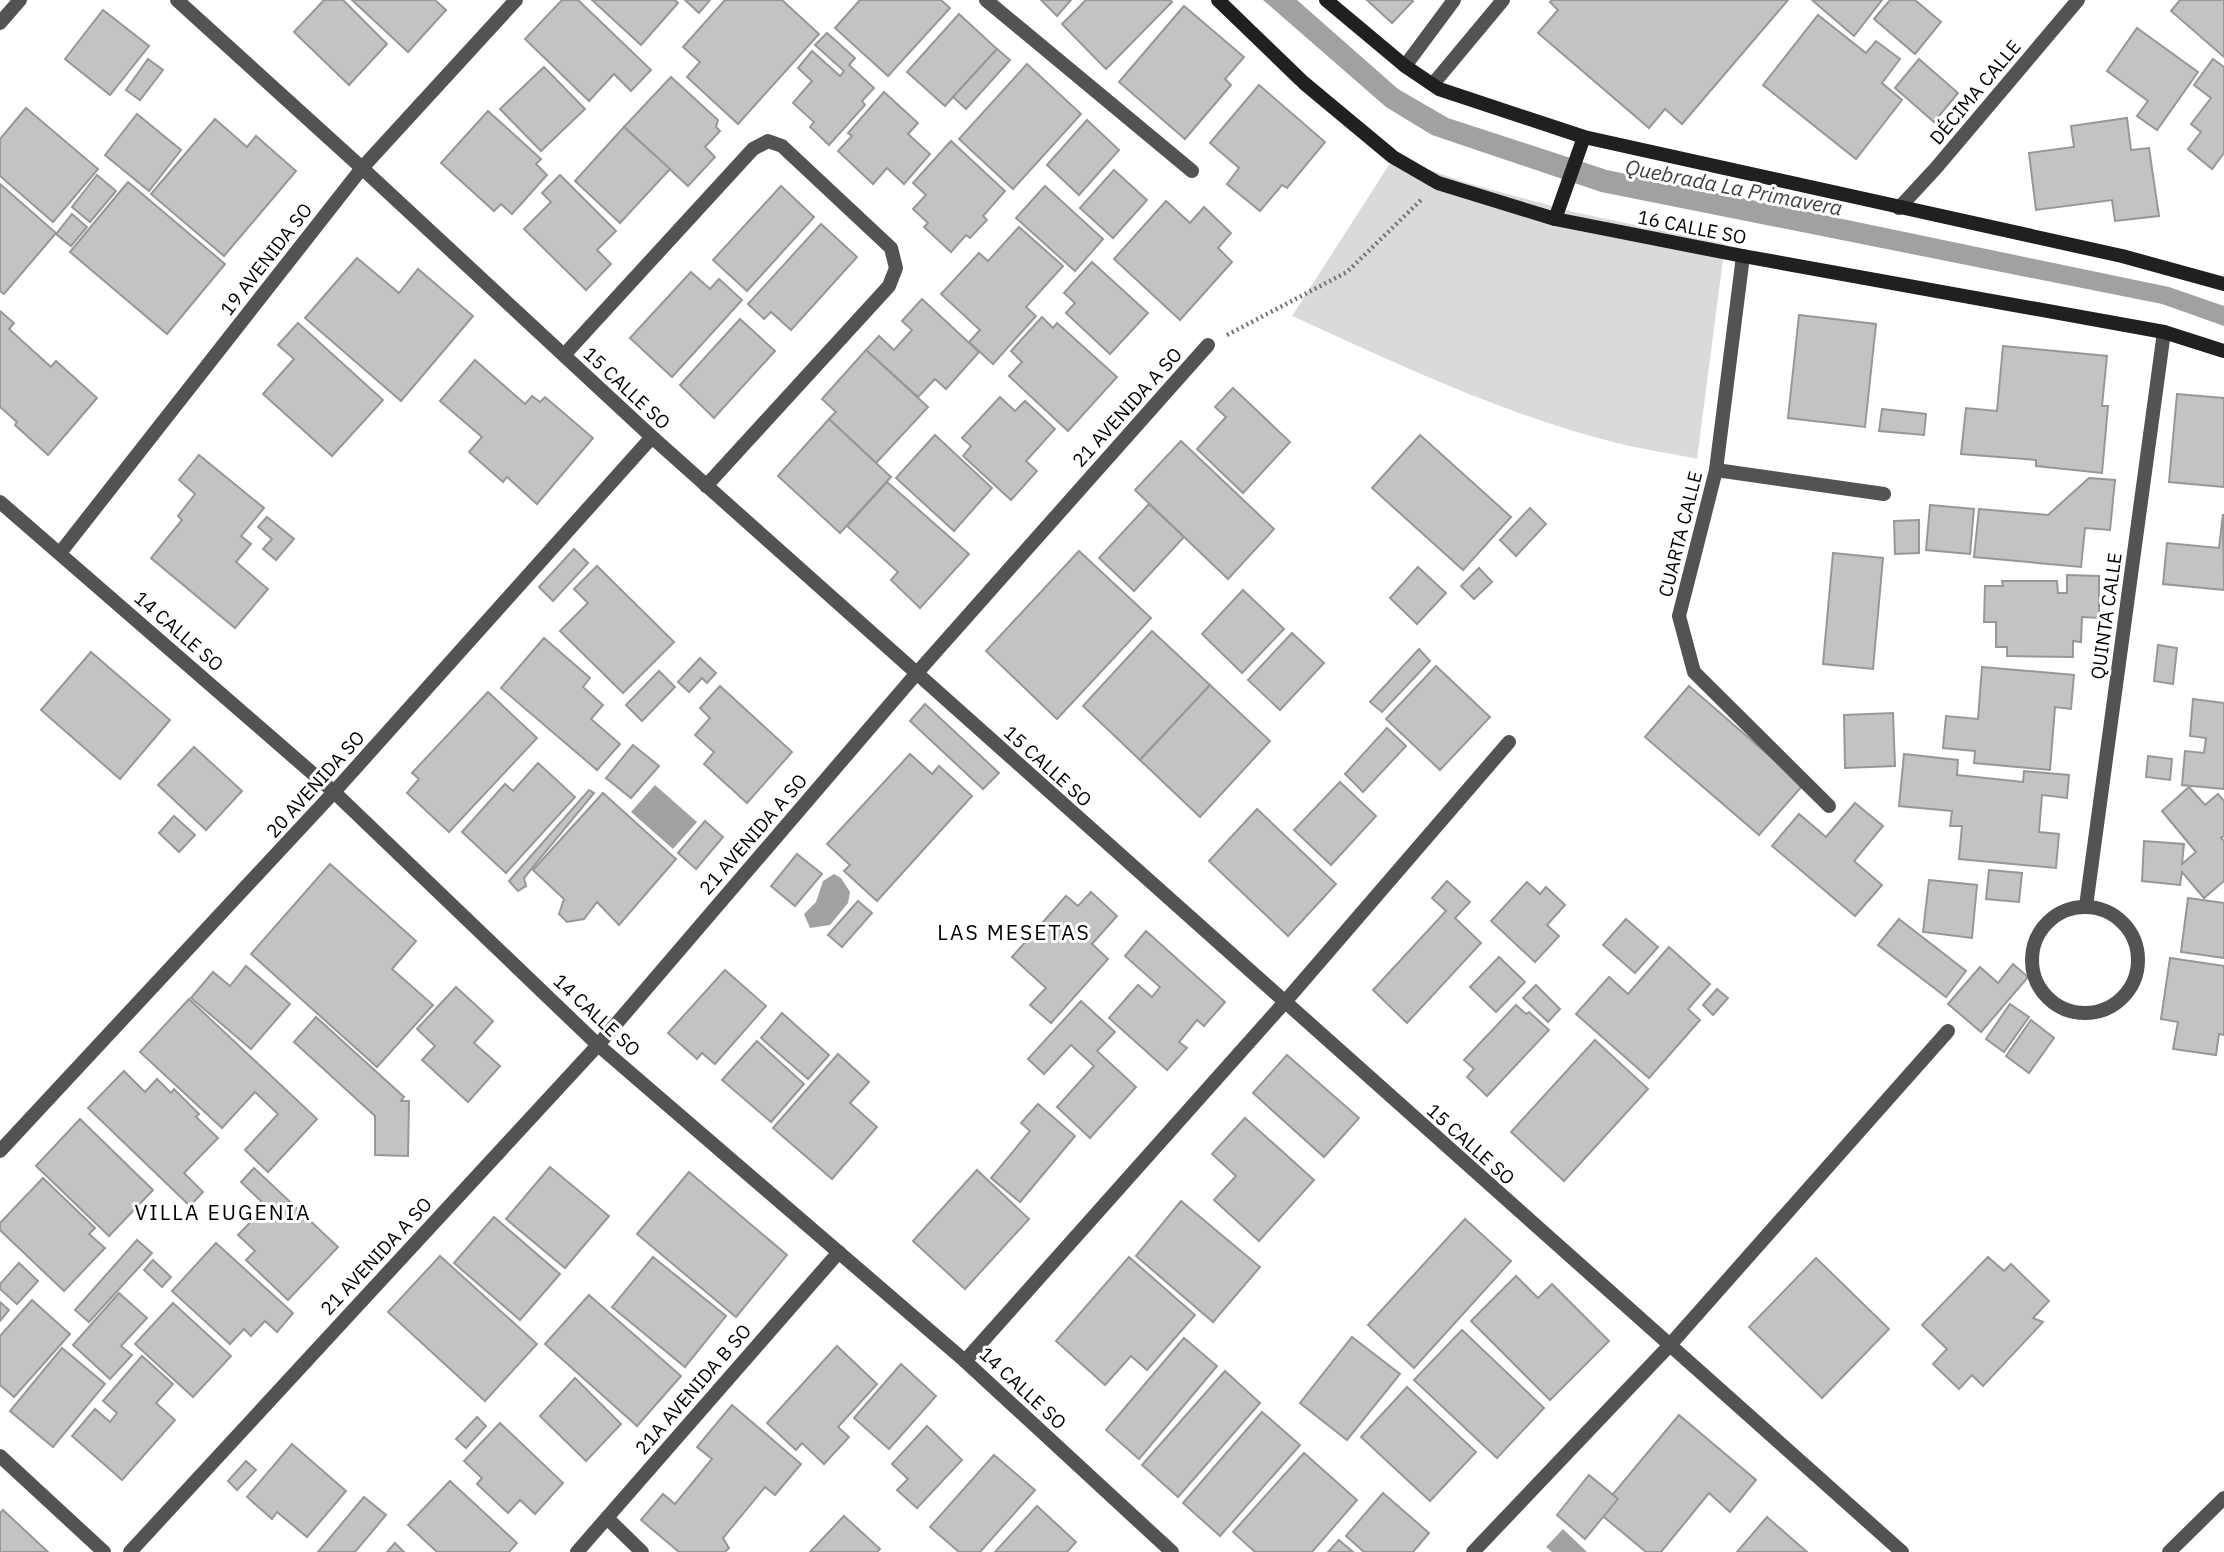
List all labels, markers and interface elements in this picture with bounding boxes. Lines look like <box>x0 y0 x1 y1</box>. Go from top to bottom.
street label: DÉCIMA CALLE <box>1924 35 2026 149</box>
water label: Quebrada La Primavera <box>1623 152 1845 222</box>
street label: 19 AVENIDA SO <box>215 198 317 320</box>
street label: 16 CALLE SO <box>1636 205 1748 249</box>
street label: 15 CALLE SO <box>578 342 676 434</box>
street label: 21 AVENIDA A SO <box>1067 342 1187 472</box>
street label: CUARTA CALLE <box>1653 469 1707 599</box>
street label: QUINTA CALLE <box>2085 551 2127 681</box>
street label: 14 CALLE SO <box>129 586 229 676</box>
street label: 15 CALLE SO <box>999 720 1097 812</box>
street label: 20 AVENIDA SO <box>261 725 369 843</box>
street label: 21 AVENIDA A SO <box>694 768 812 900</box>
district label: LAS MESETAS <box>937 918 1091 946</box>
street label: 14 CALLE SO <box>548 969 646 1061</box>
street label: 15 CALLE SO <box>1422 1098 1520 1190</box>
street label: 21 AVENIDA A SO <box>315 1192 437 1320</box>
district label: VILLA EUGENIA <box>134 1198 312 1226</box>
street label: 21A AVENIDA B SO <box>630 1319 756 1459</box>
street label: 14 CALLE SO <box>974 1342 1072 1434</box>

